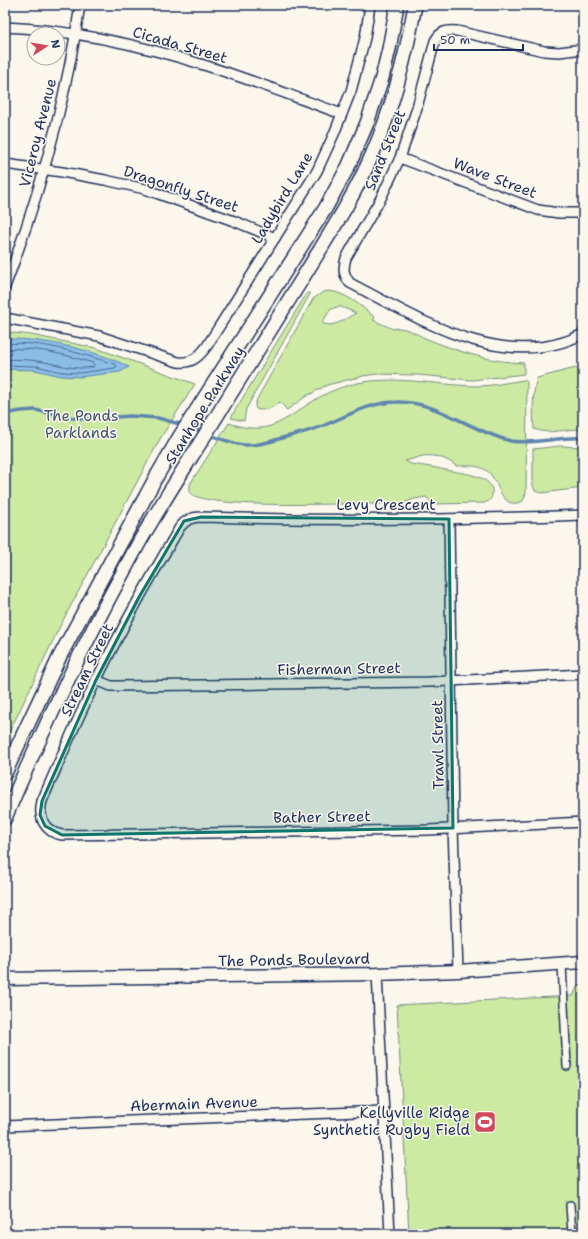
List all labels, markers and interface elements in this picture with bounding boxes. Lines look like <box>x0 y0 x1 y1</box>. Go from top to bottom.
street label: Cicada Street <box>130 22 230 68</box>
north arrow <box>26 26 66 66</box>
scale bar <box>434 26 523 52</box>
text: 50 m <box>440 32 470 48</box>
text: N <box>47 38 64 50</box>
street label: Viceroy Avenue <box>15 76 61 190</box>
street label: Sand Street <box>360 107 410 193</box>
street label: Ladybird Lane <box>247 148 317 248</box>
street label: Wave Street <box>450 153 540 203</box>
street label: Dragonfly Street <box>121 161 241 217</box>
street label: Stanhope Parkway <box>161 342 249 468</box>
park label: The Ponds Parklands <box>44 406 118 443</box>
street label: Levy Crescent <box>336 495 436 515</box>
street label: Stream Street <box>56 620 118 720</box>
street label: Fisherman Street <box>277 658 401 680</box>
street label: Trawl Street <box>427 700 449 790</box>
street label: Bather Street <box>273 806 371 828</box>
street label: The Ponds Boulevard <box>218 949 371 971</box>
street label: Abermain Avenue <box>130 1092 258 1116</box>
place label: Kellyville Ridge Synthetic Rugby Field <box>313 1103 470 1140</box>
sports icon: Kellyville Ridge Synthetic Rugby Field <box>472 1109 498 1135</box>

